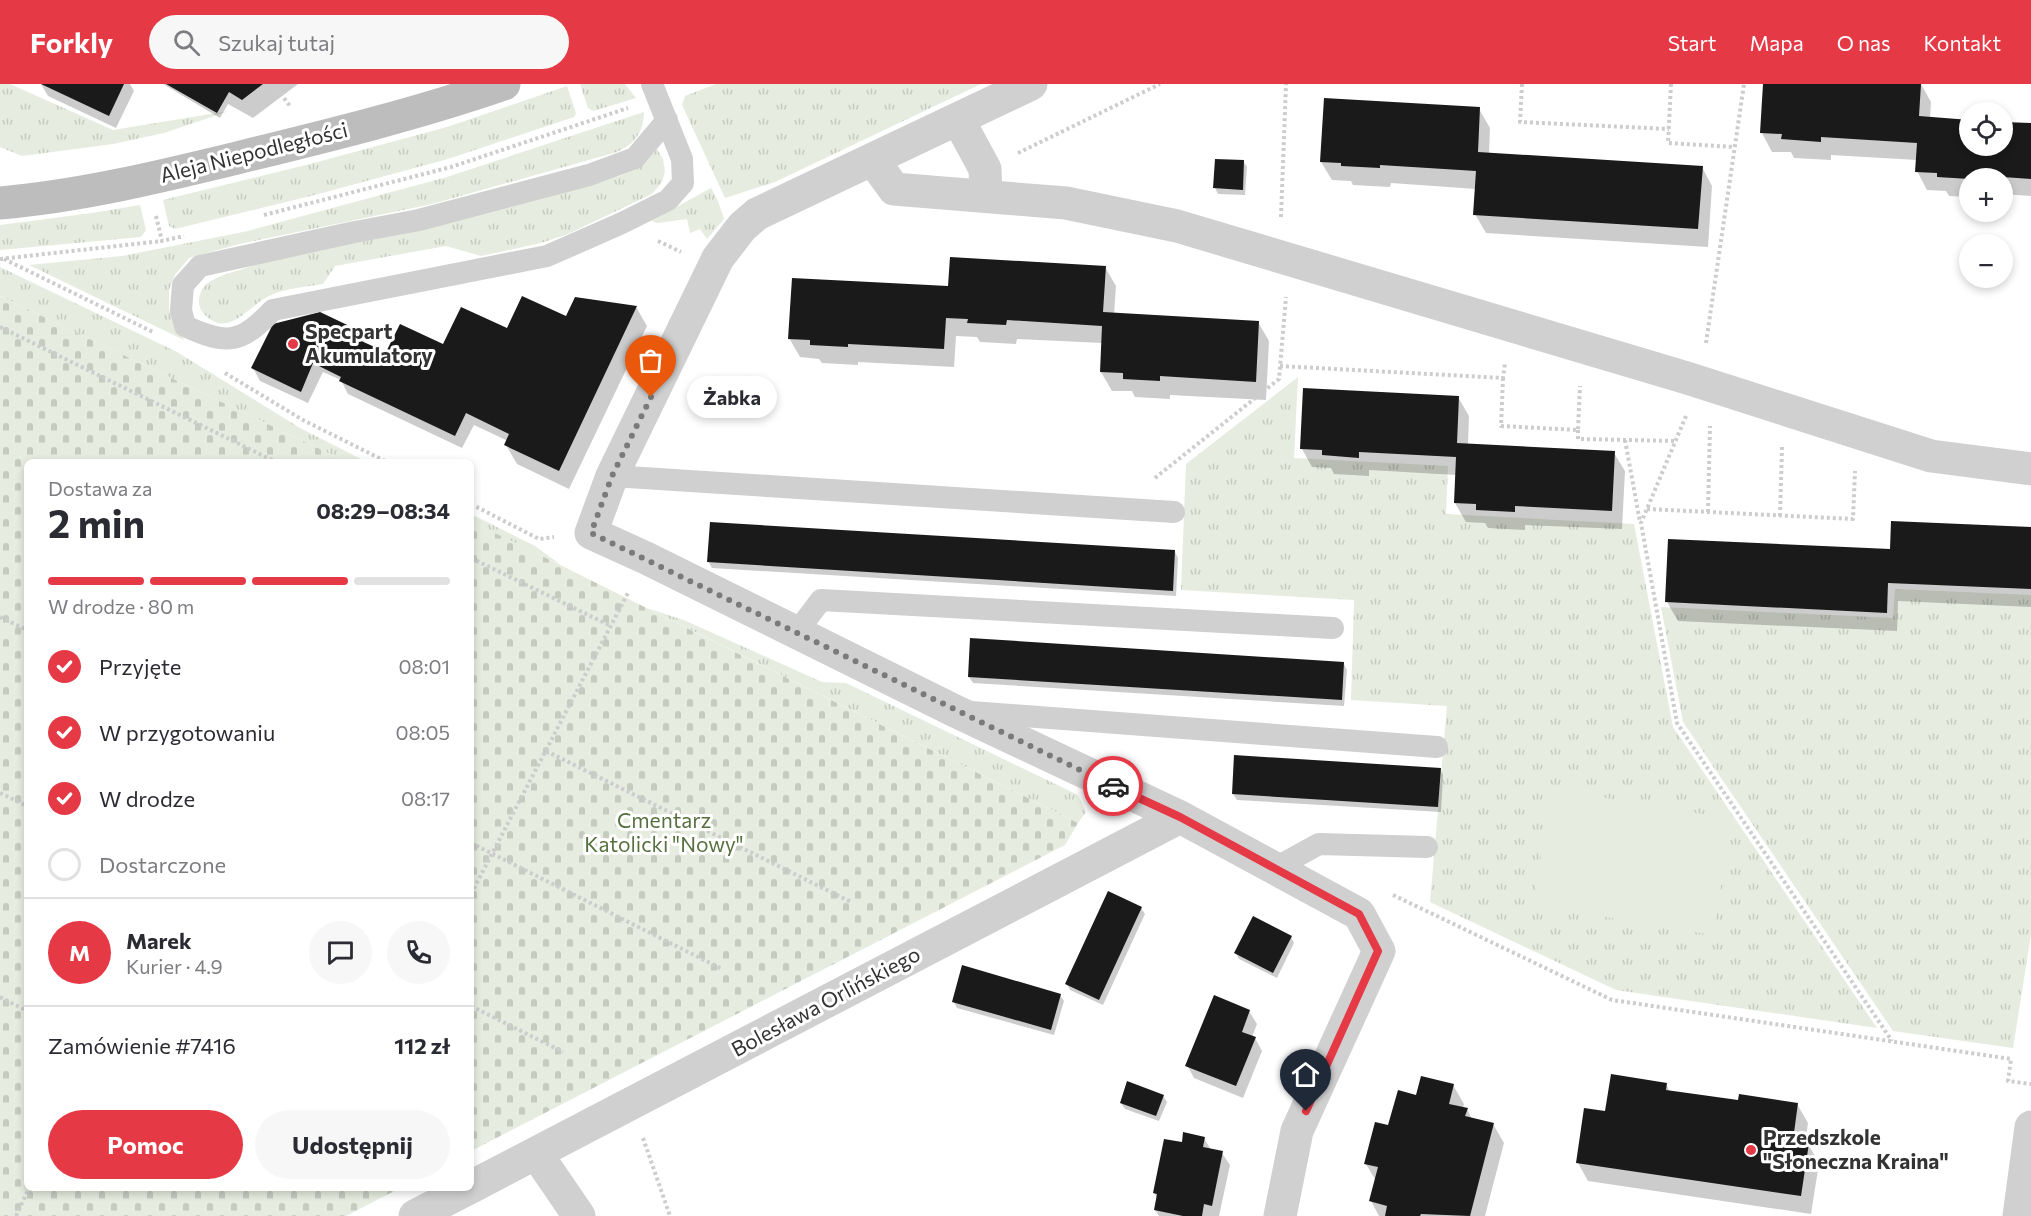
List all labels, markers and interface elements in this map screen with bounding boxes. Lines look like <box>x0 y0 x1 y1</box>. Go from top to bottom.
search box <box>149 15 569 69</box>
text: Forkly <box>30 25 113 59</box>
icon: search <box>170 26 203 59</box>
text: Szukaj tutaj <box>218 29 335 56</box>
text: Start <box>1668 30 1716 55</box>
text: Mapa <box>1749 30 1804 55</box>
text: O nas <box>1837 30 1890 55</box>
text: Kontakt <box>1923 30 2001 55</box>
map controls <box>1959 102 2013 288</box>
button: locate <box>1959 102 2013 156</box>
street label: Aleja Niepodległości <box>157 116 350 187</box>
button: + <box>1959 168 2013 222</box>
button: − <box>1959 234 2013 288</box>
place label: Specpart Akumulatory <box>305 318 433 367</box>
pin <box>625 335 676 397</box>
marker: Specpart Akumulatory <box>286 337 300 351</box>
icon: bag <box>634 344 667 377</box>
callout: Żabka <box>687 376 777 418</box>
text: Żabka <box>703 385 761 409</box>
text: Dostawa za <box>48 476 152 500</box>
text: 08:29–08:34 <box>316 497 450 524</box>
text: 2 min <box>48 498 145 546</box>
text: W drodze · 80 m <box>48 594 194 618</box>
icon: check <box>48 650 81 683</box>
text: Przyjęte <box>99 653 181 680</box>
text: 08:01 <box>398 654 450 678</box>
icon: check <box>48 716 81 749</box>
text: W przygotowaniu <box>99 719 275 746</box>
text: 08:05 <box>396 720 450 744</box>
courier <box>1083 756 1143 816</box>
icon: car <box>1097 770 1130 803</box>
icon: check <box>48 782 81 815</box>
text: W drodze <box>99 785 195 812</box>
text: 08:17 <box>401 786 450 810</box>
park label: Cmentarz Katolicki "Nowy" <box>584 807 744 856</box>
text: Dostarczone <box>99 851 226 878</box>
button: chat <box>309 921 372 984</box>
button: phone <box>387 921 450 984</box>
text: Marek <box>126 927 192 954</box>
text: M <box>69 939 90 966</box>
street label: Bolesława Orlińskiego <box>727 940 924 1061</box>
text: Kurier · 4.9 <box>126 954 223 978</box>
text: Zamówienie #7416 <box>48 1032 236 1059</box>
text: 112 zł <box>394 1032 450 1059</box>
pin <box>1280 1049 1331 1111</box>
icon: home <box>1289 1058 1322 1091</box>
button: Pomoc <box>48 1110 243 1179</box>
button: Udostępnij <box>255 1110 450 1179</box>
place label: Przedszkole "Słoneczna Kraina" <box>1763 1124 1949 1173</box>
marker: Przedszkole "Słoneczna Kraina" <box>1744 1143 1758 1157</box>

